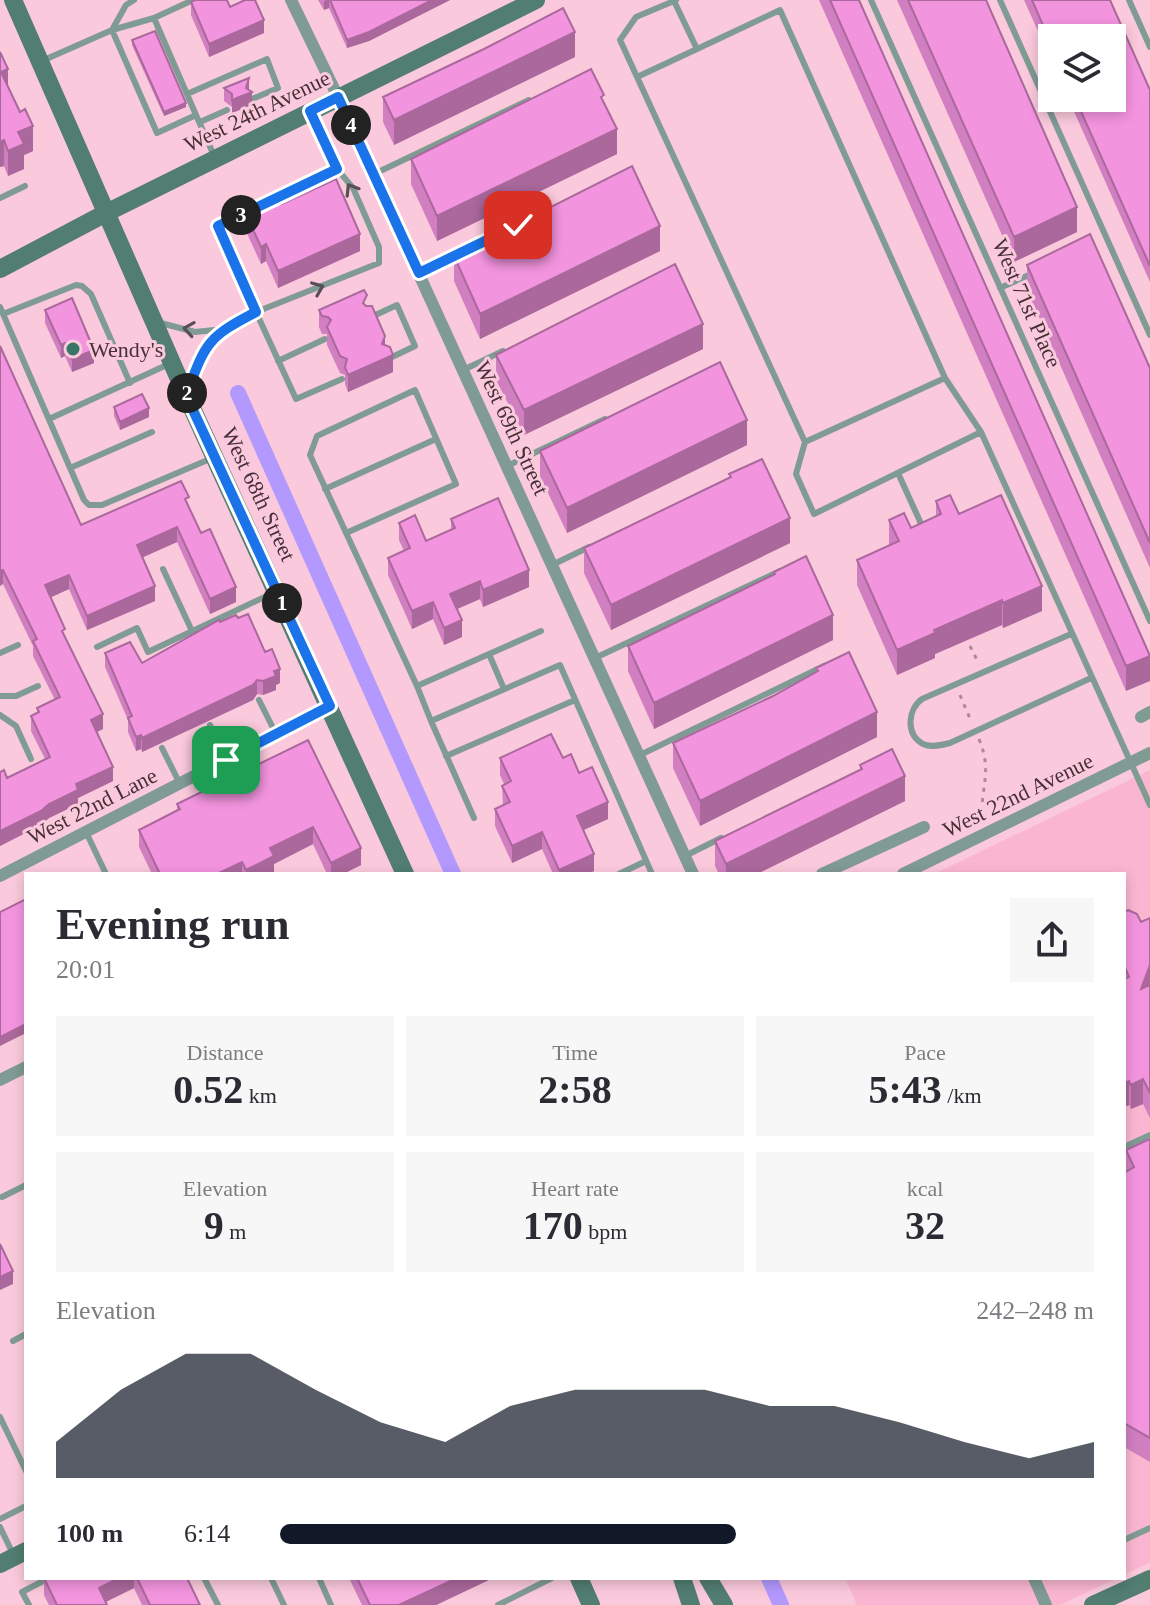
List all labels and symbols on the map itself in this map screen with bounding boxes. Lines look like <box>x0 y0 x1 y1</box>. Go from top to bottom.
street label: West 24th Avenue <box>180 65 334 157</box>
pin: 4 <box>331 105 371 145</box>
one-way arrow <box>345 183 361 198</box>
pin <box>484 191 552 259</box>
pin: 3 <box>221 195 261 235</box>
street label: West 71st Place <box>987 235 1067 371</box>
one-way arrow <box>310 281 324 297</box>
one-way arrow <box>182 321 196 338</box>
place label: Wendy's <box>89 337 163 362</box>
marker: Wendy's <box>64 340 82 358</box>
street label: West 69th Street <box>470 357 554 499</box>
pin: 2 <box>167 373 207 413</box>
street label: West 68th Street <box>217 423 301 565</box>
pin: 1 <box>262 583 302 623</box>
pin <box>192 726 260 794</box>
street label: West 22nd Avenue <box>939 748 1097 842</box>
street label: West 22nd Lane <box>23 763 161 849</box>

